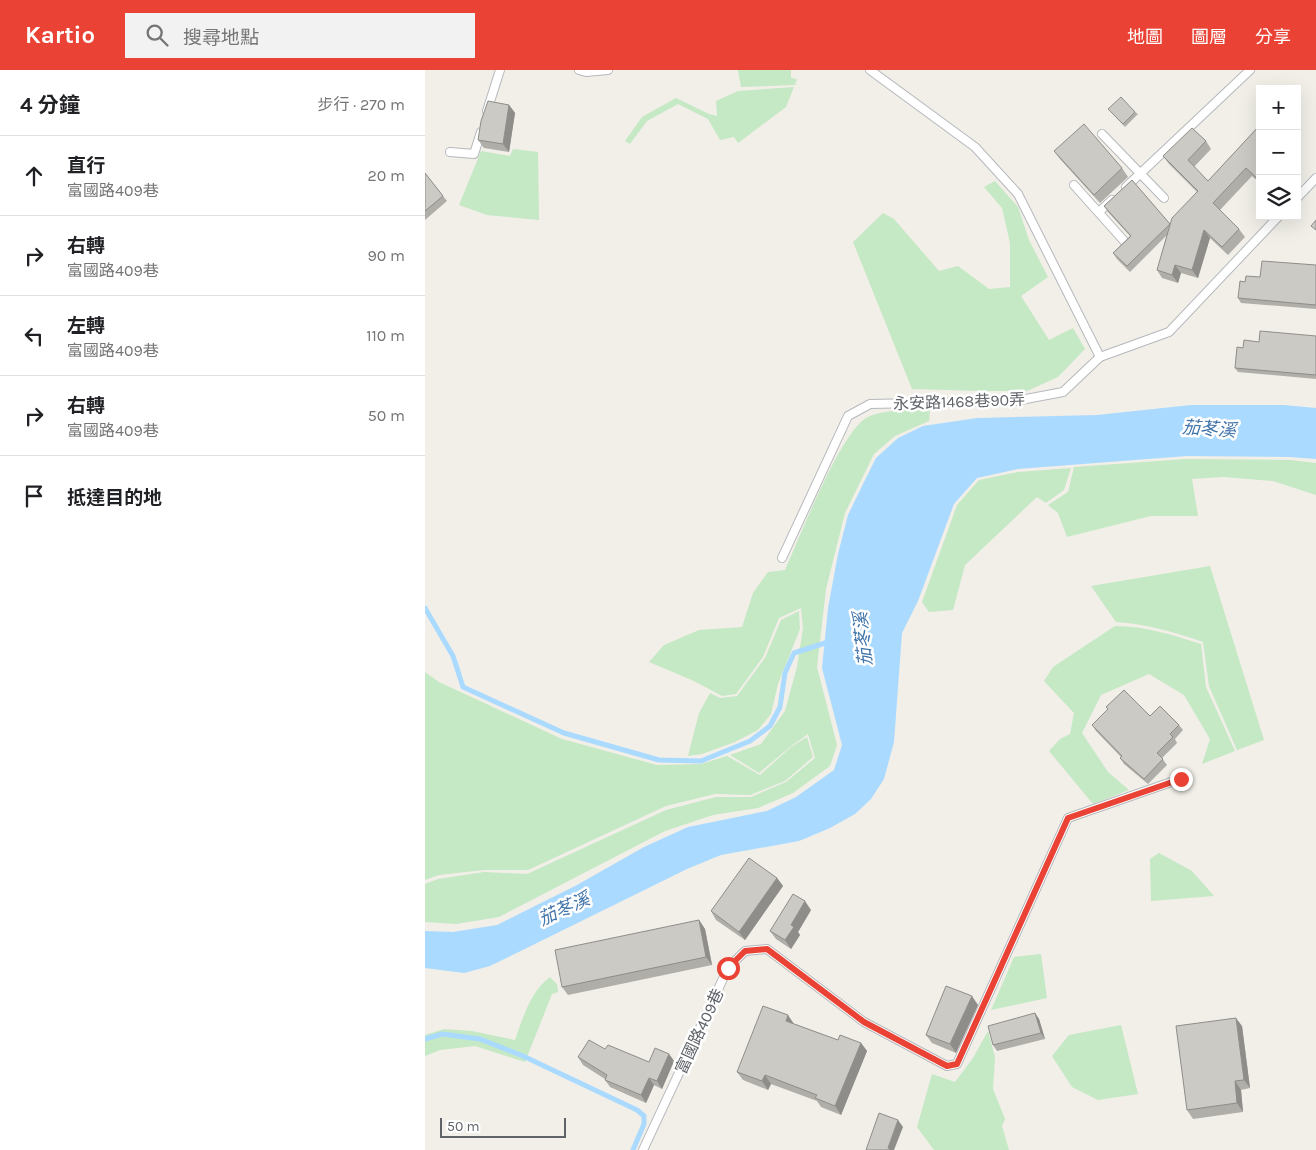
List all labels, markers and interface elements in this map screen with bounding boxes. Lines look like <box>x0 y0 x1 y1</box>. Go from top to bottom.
search box <box>125 13 475 58</box>
text: Kartio <box>25 21 95 49</box>
icon: search <box>143 21 171 49</box>
text: 地圖 <box>1127 26 1163 48</box>
text: 圖層 <box>1191 26 1227 48</box>
text: 分享 <box>1255 26 1291 48</box>
text: 搜尋地點 <box>183 27 259 49</box>
map controls <box>1256 85 1301 220</box>
button: + <box>1256 85 1301 130</box>
text: 4 分鐘 <box>20 93 80 117</box>
text: 步行 · 270 m <box>317 95 405 114</box>
button: − <box>1256 130 1301 175</box>
text: 直行 <box>67 155 105 177</box>
icon: ahead <box>20 162 48 190</box>
text: 20 m <box>367 166 405 185</box>
button: layers <box>1256 175 1301 220</box>
text: 富國路409巷 <box>67 181 159 200</box>
text: 右轉 <box>67 235 105 257</box>
icon: right <box>20 242 48 270</box>
text: 90 m <box>367 246 405 265</box>
text: 富國路409巷 <box>67 261 159 280</box>
text: 左轉 <box>67 315 105 337</box>
icon: left <box>20 322 48 350</box>
text: 110 m <box>366 326 405 345</box>
text: 富國路409巷 <box>67 341 159 360</box>
street label: 永安路1468巷90弄 <box>893 390 1025 413</box>
text: 右轉 <box>67 395 105 417</box>
icon: right <box>20 402 48 430</box>
text: 50 m <box>368 406 405 425</box>
water label: 茄苳溪 <box>1181 416 1240 442</box>
text: 富國路409巷 <box>67 421 159 440</box>
icon: arrive <box>20 482 48 510</box>
text: 抵達目的地 <box>67 487 162 509</box>
water label: 茄苳溪 <box>849 608 877 667</box>
route end <box>1170 768 1193 791</box>
water label: 茄苳溪 <box>535 886 596 930</box>
route start <box>717 957 740 980</box>
street label: 富國路409巷 <box>671 986 727 1077</box>
scale bar <box>440 1115 566 1138</box>
text: 50 m <box>447 1118 480 1135</box>

